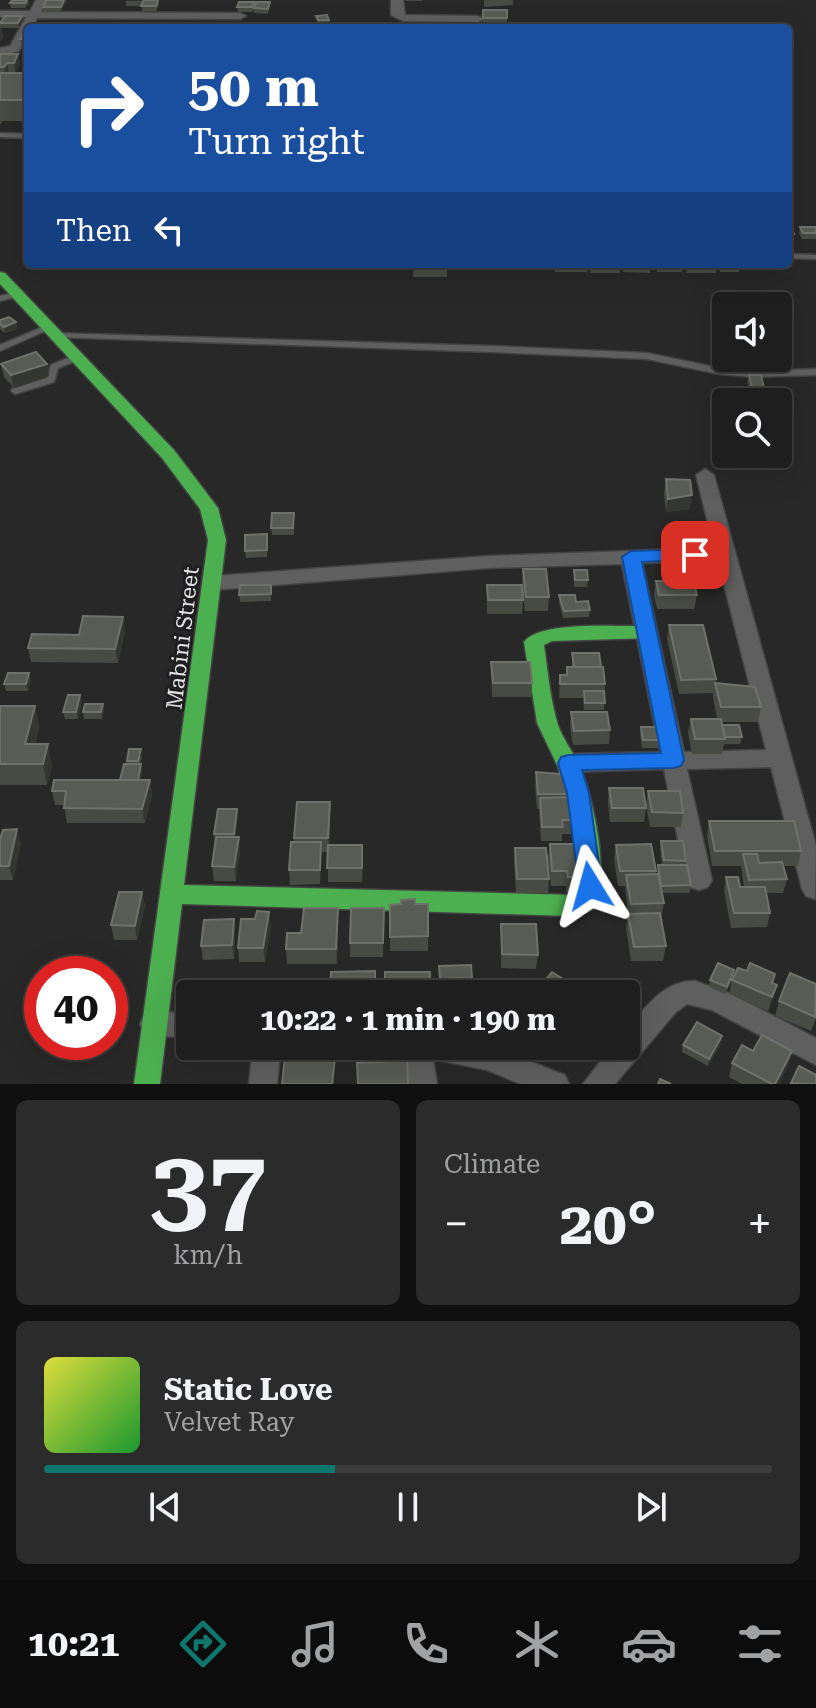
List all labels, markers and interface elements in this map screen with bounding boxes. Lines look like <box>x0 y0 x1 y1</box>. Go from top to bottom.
text: 50 m <box>188 54 319 120</box>
icon: right <box>56 56 160 160</box>
text: Turn right <box>188 121 365 163</box>
icon: left <box>147 208 191 252</box>
text: Then <box>56 213 131 248</box>
map controls <box>712 292 792 468</box>
button: sound <box>712 292 792 372</box>
button: search <box>712 388 792 468</box>
pin <box>661 521 729 589</box>
icon: arrive <box>673 533 717 577</box>
street label: Mabini Street <box>161 565 204 711</box>
position arrow <box>548 844 632 928</box>
speed limit sign: 40 <box>24 956 128 1060</box>
text: 10:22 · 1 min · 190 m <box>260 1002 556 1037</box>
text: 37 <box>150 1127 266 1248</box>
text: Climate <box>444 1149 540 1179</box>
text: 20° <box>559 1188 657 1259</box>
text: − <box>444 1198 469 1250</box>
text: + <box>747 1198 772 1250</box>
text: km/h <box>173 1240 243 1270</box>
text: Static Love <box>164 1372 333 1407</box>
text: Velvet Ray <box>164 1407 295 1437</box>
icon: previous <box>143 1485 187 1529</box>
icon: pause <box>386 1485 430 1529</box>
icon: next <box>629 1485 673 1529</box>
icon: directions <box>175 1616 231 1672</box>
icon: music <box>287 1616 343 1672</box>
icon: phone <box>398 1616 454 1672</box>
icon: climate <box>509 1616 565 1672</box>
icon: car <box>621 1616 677 1672</box>
icon: filters <box>732 1616 788 1672</box>
text: 10:21 <box>28 1623 120 1665</box>

